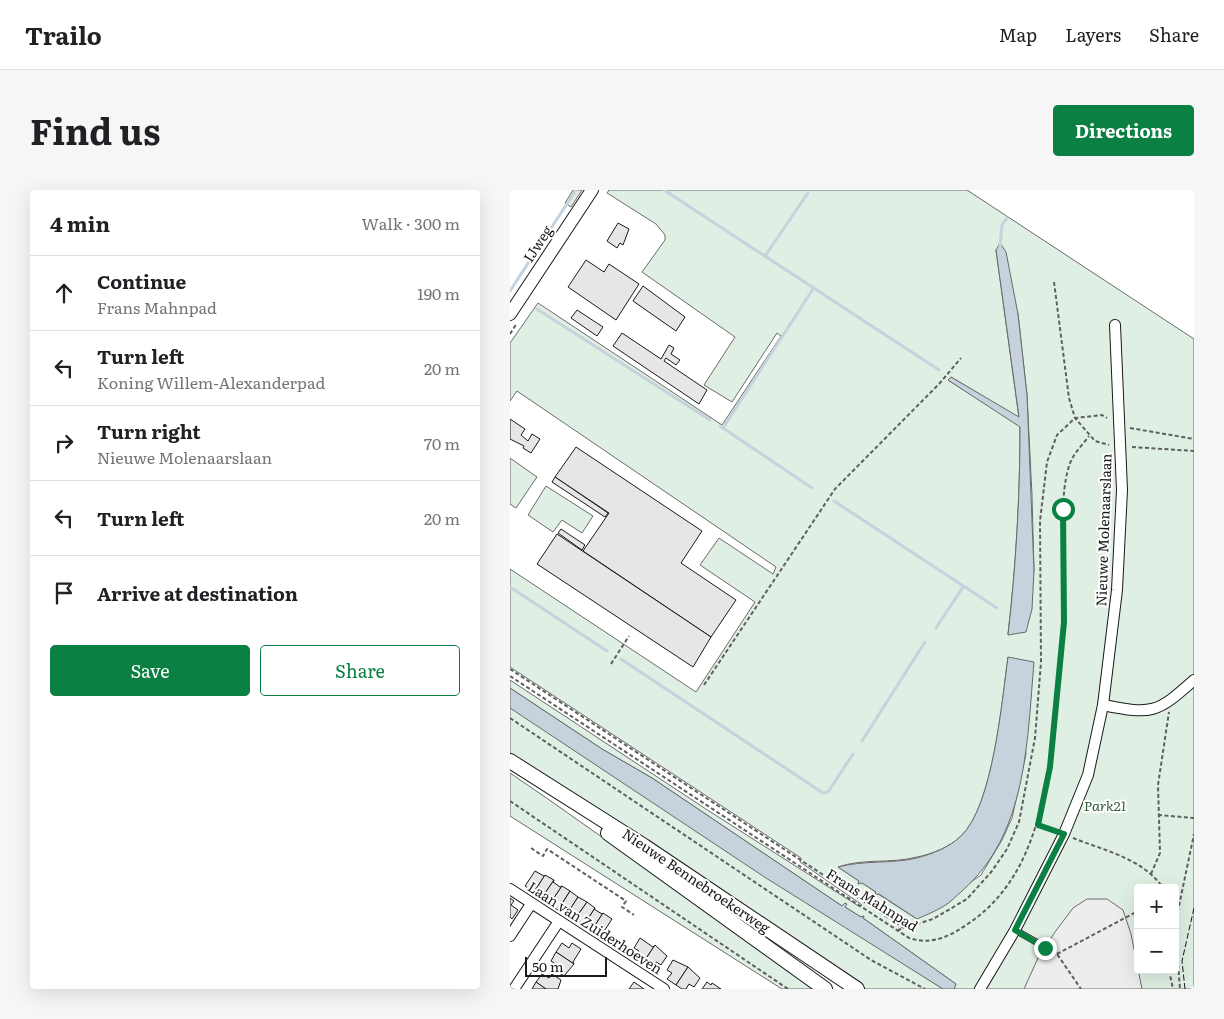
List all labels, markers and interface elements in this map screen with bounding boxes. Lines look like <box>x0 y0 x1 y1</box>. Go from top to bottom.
text: Trailo <box>25 17 102 52</box>
text: Map <box>999 21 1037 48</box>
text: Layers <box>1065 21 1121 48</box>
text: Share <box>1149 21 1199 48</box>
text: Find us <box>30 104 160 156</box>
button: Directions <box>1053 105 1194 156</box>
text: 4 min <box>50 207 110 238</box>
text: Walk · 300 m <box>361 211 460 235</box>
street label: IJweg <box>518 221 557 266</box>
text: Continue <box>97 267 186 295</box>
icon: ahead <box>50 279 78 307</box>
text: 190 m <box>417 281 460 305</box>
text: Frans Mahnpad <box>97 295 217 319</box>
text: Turn left <box>97 342 184 370</box>
icon: left <box>50 354 78 382</box>
text: 20 m <box>424 356 460 380</box>
text: Koning Willem-Alexanderpad <box>97 370 325 394</box>
text: Turn right <box>97 417 201 445</box>
icon: right <box>50 429 78 457</box>
text: 70 m <box>424 431 460 455</box>
text: Nieuwe Molenaarslaan <box>97 445 272 469</box>
street label: Nieuwe Molenaarslaan <box>1090 453 1116 607</box>
route start <box>1052 498 1075 521</box>
icon: left <box>50 504 78 532</box>
text: Turn left <box>97 504 184 532</box>
text: 20 m <box>424 506 460 530</box>
icon: arrive <box>50 579 78 607</box>
text: Arrive at destination <box>97 579 298 607</box>
button: Save <box>50 645 250 696</box>
button: Share <box>260 645 460 696</box>
park label: Park21 <box>1084 795 1126 815</box>
street label: Nieuwe Bennebroekerweg <box>619 823 775 937</box>
street label: Frans Mahnpad <box>823 863 923 936</box>
street label: Laan van Zuiderhoeven <box>524 876 667 978</box>
map controls <box>1134 884 1179 974</box>
button: + <box>1134 884 1179 929</box>
button: − <box>1134 929 1179 974</box>
route end <box>1034 937 1057 960</box>
scale bar <box>525 954 608 977</box>
text: 50 m <box>532 956 564 976</box>

